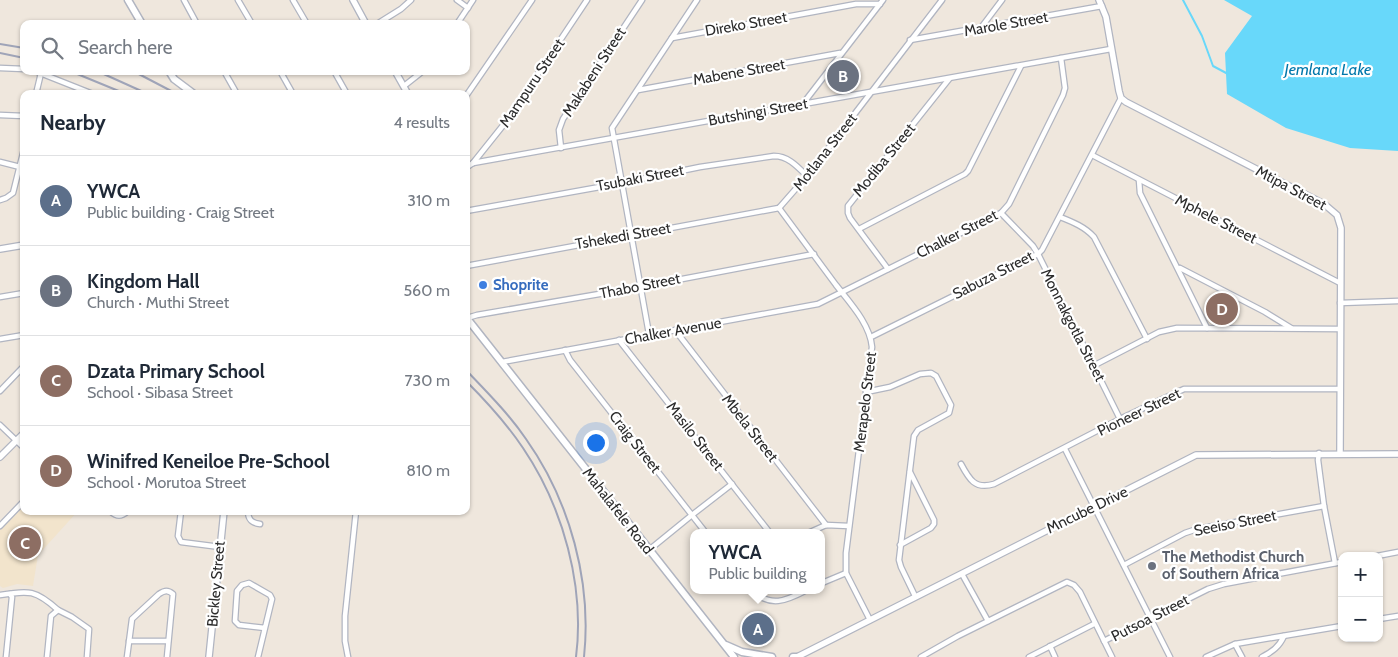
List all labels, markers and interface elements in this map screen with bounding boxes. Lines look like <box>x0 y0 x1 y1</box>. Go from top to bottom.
street label: Direko Street <box>704 8 788 40</box>
street label: Marole Street <box>963 8 1049 40</box>
search box <box>20 20 470 75</box>
street label: Makabeni Street <box>559 24 629 120</box>
icon: search <box>38 34 66 62</box>
street label: Mampuru Street <box>496 35 568 131</box>
text: Search here <box>78 36 172 59</box>
street label: Mabene Street <box>691 55 787 89</box>
pin: B <box>827 57 859 95</box>
water label: Jemlana Lake <box>1283 60 1371 79</box>
street label: Butshingi Street <box>707 94 809 130</box>
text: Nearby <box>40 110 106 135</box>
street label: Motlana Street <box>789 110 861 194</box>
text: 4 results <box>393 113 450 132</box>
street label: Modiba Street <box>849 120 919 200</box>
street label: Tsubaki Street <box>595 161 685 195</box>
street label: Mtipa Street <box>1253 162 1329 214</box>
text: YWCA <box>87 180 140 203</box>
text: A <box>51 191 61 210</box>
text: 310 m <box>407 191 450 210</box>
street label: Mphele Street <box>1172 191 1260 247</box>
text: Public building · Craig Street <box>87 203 274 222</box>
street label: Chalker Street <box>913 206 1001 262</box>
street label: Tshekedi Street <box>574 219 672 253</box>
street label: Sabuza Street <box>950 247 1036 303</box>
street label: Monnakgotla Street <box>1037 266 1109 384</box>
street label: Thabo Street <box>598 269 682 303</box>
text: Kingdom Hall <box>87 270 200 293</box>
place label: Shoprite <box>493 276 549 294</box>
marker: Shoprite <box>477 279 489 291</box>
text: B <box>51 281 61 300</box>
text: 560 m <box>403 281 450 300</box>
pin: D <box>1206 290 1238 328</box>
text: Church · Muthi Street <box>87 293 229 312</box>
street label: Chalker Avenue <box>623 314 723 348</box>
street label: Merapelo Street <box>850 351 880 453</box>
text: Dzata Primary School <box>87 360 265 383</box>
text: C <box>51 371 61 390</box>
text: 730 m <box>404 371 450 390</box>
text: School · Sibasa Street <box>87 383 233 402</box>
street label: Pioneer Street <box>1094 384 1184 440</box>
street label: Mbela Street <box>718 391 782 465</box>
street label: Masilo Street <box>663 398 727 474</box>
street label: Craig Street <box>605 407 665 477</box>
your location <box>583 430 609 456</box>
text: Winifred Keneiloe Pre-School <box>87 450 330 473</box>
text: D <box>50 461 62 480</box>
text: 810 m <box>406 461 450 480</box>
street label: Mahalafele Road <box>579 464 657 558</box>
text: School · Morutoa Street <box>87 473 246 492</box>
street label: Mncube Drive <box>1043 482 1131 537</box>
street label: Seeiso Street <box>1192 506 1278 540</box>
pin: C <box>9 524 41 562</box>
popup <box>690 529 825 594</box>
street label: Bickley Street <box>203 540 229 628</box>
text: YWCA <box>709 541 762 564</box>
place label: The Methodist Church of Southern Africa <box>1162 548 1304 583</box>
map controls <box>1338 552 1383 642</box>
button: + <box>1338 552 1383 597</box>
marker: The Methodist Church of Southern Africa <box>1146 560 1158 572</box>
text: Public building <box>709 564 806 583</box>
street label: Putsoa Street <box>1108 591 1192 645</box>
button: − <box>1338 597 1383 642</box>
pin: A <box>742 610 774 648</box>

